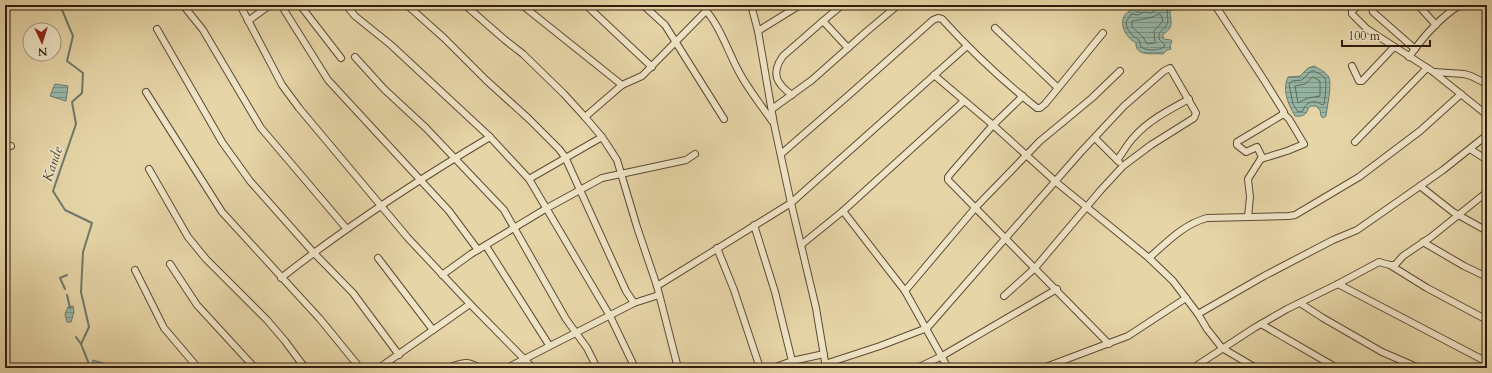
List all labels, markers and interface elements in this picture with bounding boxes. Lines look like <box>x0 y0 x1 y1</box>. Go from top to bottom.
north arrow <box>22 22 62 62</box>
scale bar <box>1342 22 1430 48</box>
text: 100 m <box>1348 28 1381 44</box>
text: N <box>37 44 48 59</box>
water label: Kande <box>38 144 67 184</box>

